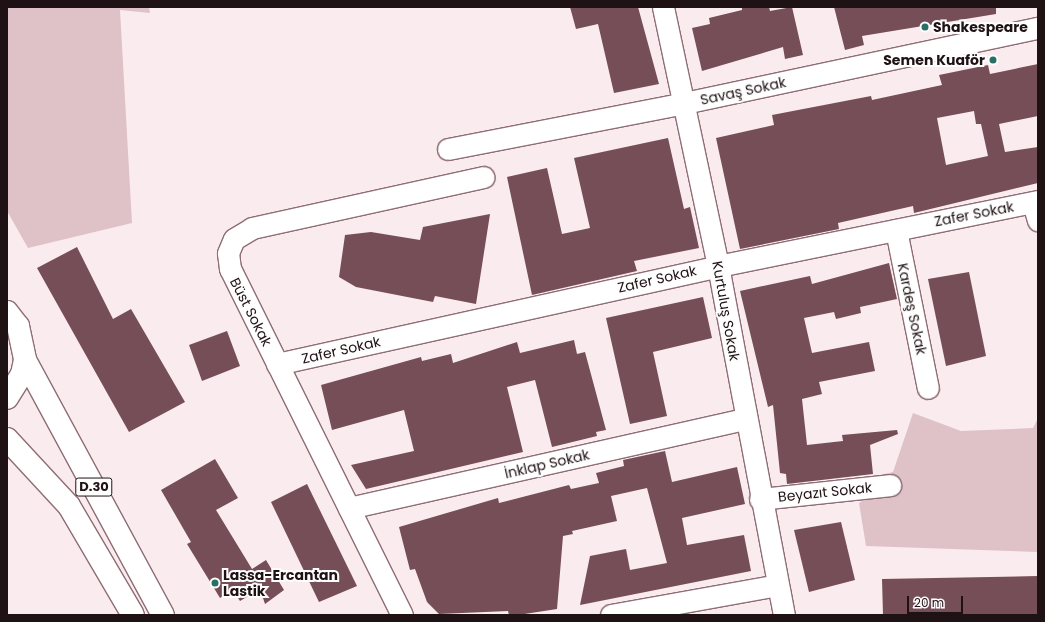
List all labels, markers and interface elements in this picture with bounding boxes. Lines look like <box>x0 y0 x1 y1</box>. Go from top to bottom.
place label: Shakespeare <box>933 19 1028 35</box>
marker: Shakespeare <box>920 22 930 32</box>
place label: Semen Kuaför <box>883 52 985 68</box>
marker: Semen Kuaför <box>988 55 998 65</box>
street label: Savaş Sokak <box>699 74 787 108</box>
street label: Zafer Sokak <box>933 198 1015 230</box>
street label: Kurtuluş Sokak <box>709 260 743 362</box>
street label: Zafer Sokak <box>616 262 698 296</box>
street label: Kardeş Sokak <box>894 262 930 356</box>
street label: Büst Sokak <box>227 275 275 349</box>
street label: Zafer Sokak <box>300 333 382 367</box>
street label: İnklap Sokak <box>503 446 591 482</box>
road number: D.30 <box>75 476 113 498</box>
street label: Beyazıt Sokak <box>777 479 873 505</box>
place label: Lassa-Ercantan Lastik <box>223 567 338 600</box>
marker: Lassa-Ercantan Lastik <box>210 578 220 588</box>
scale bar <box>909 588 965 614</box>
text: 20 m <box>914 594 944 611</box>

